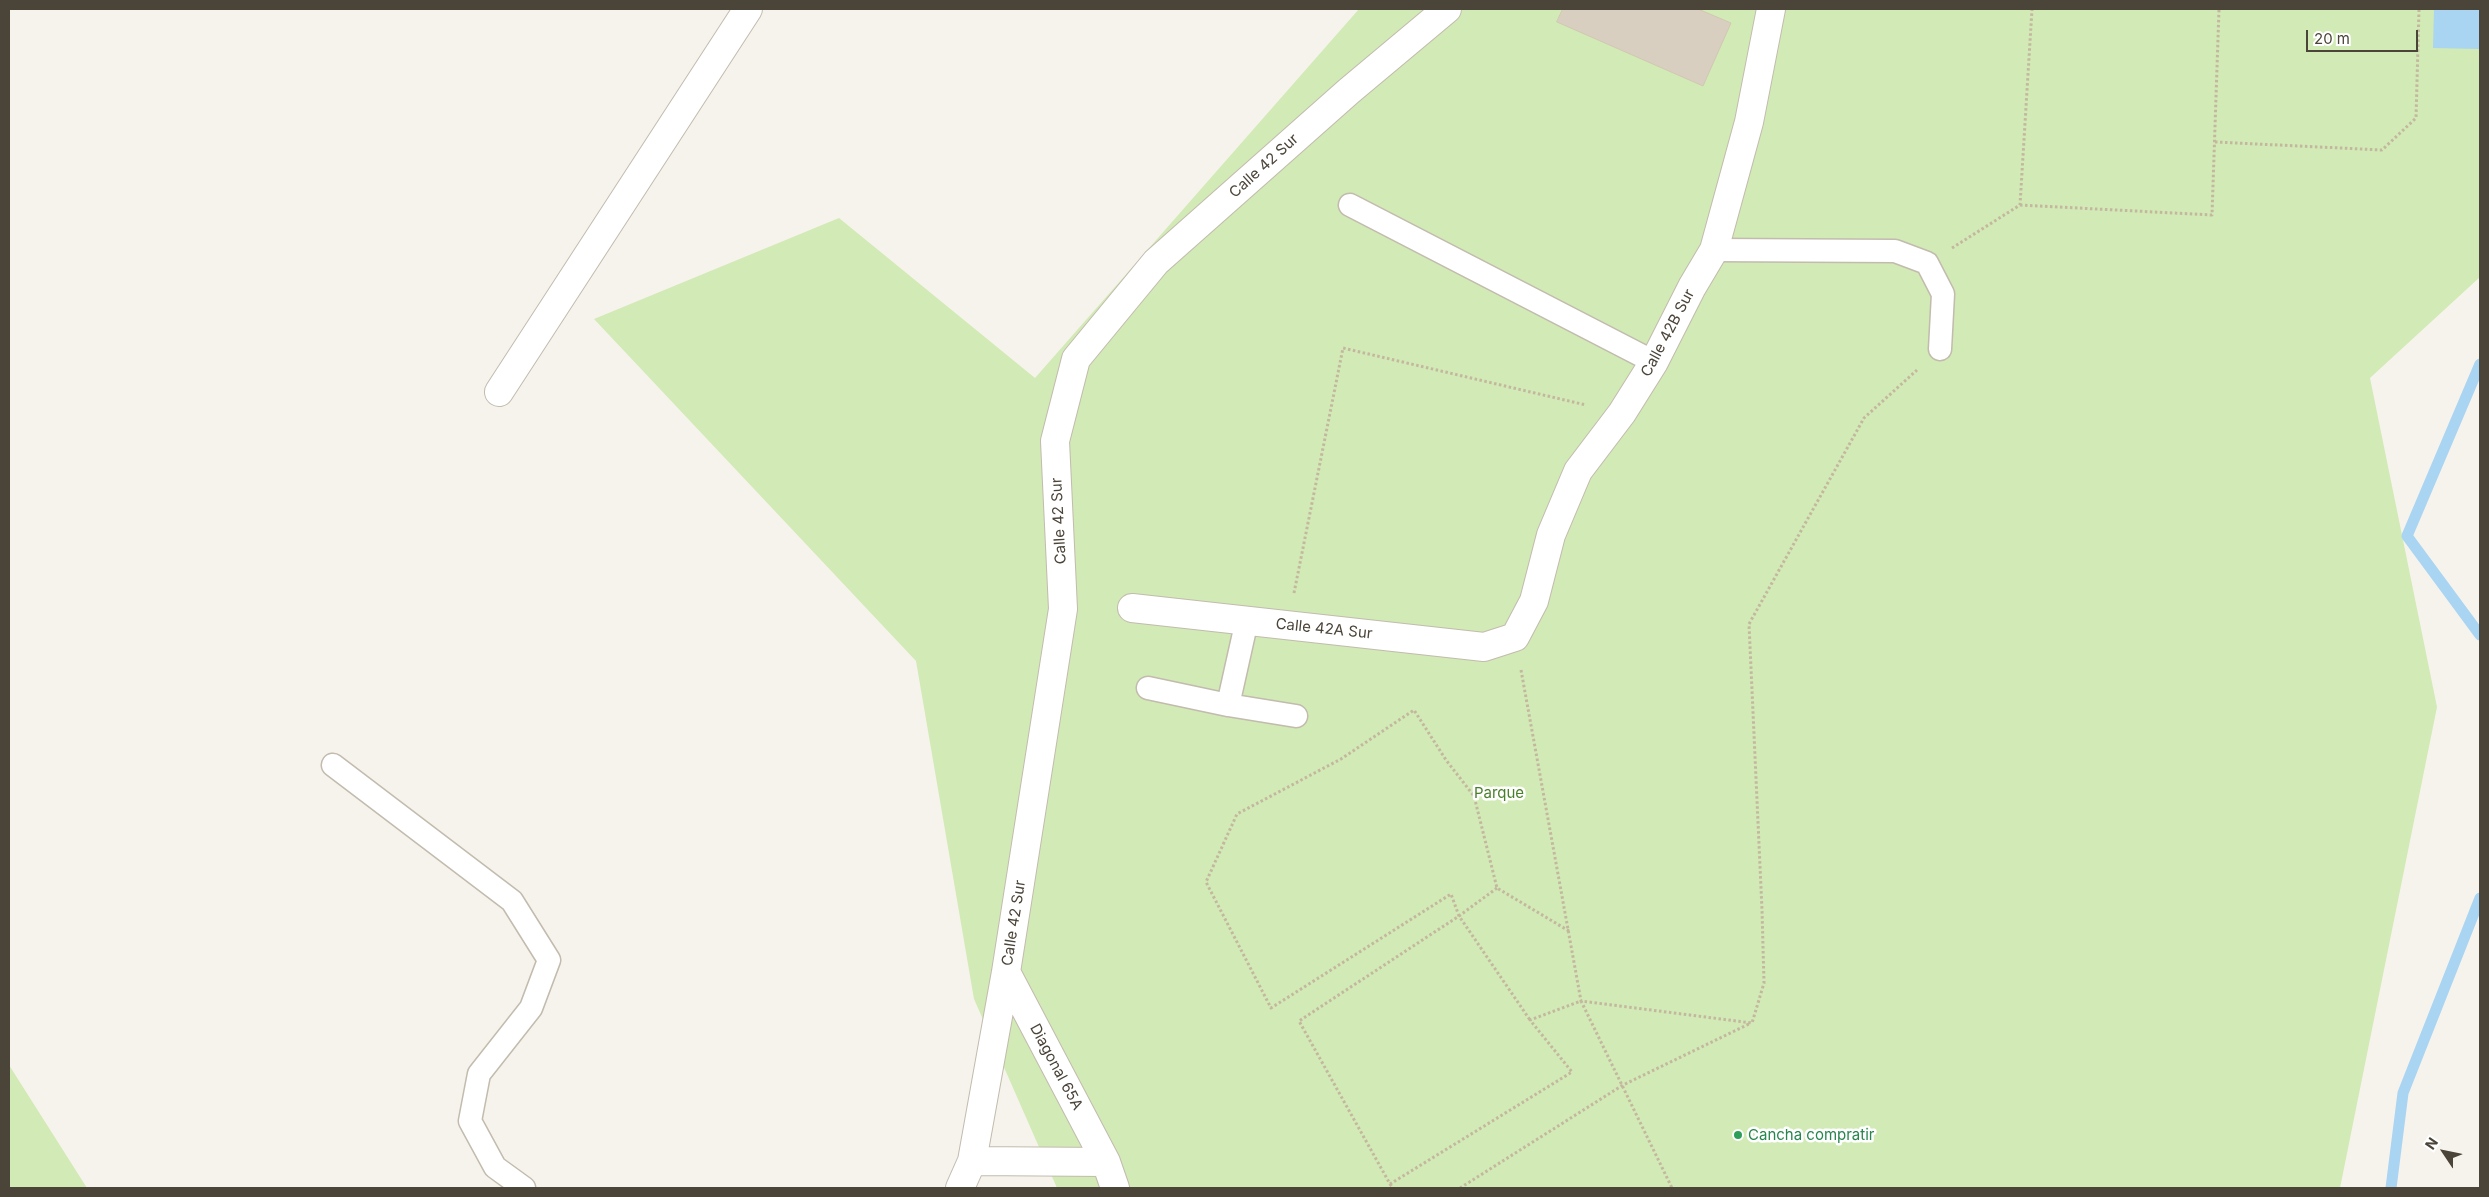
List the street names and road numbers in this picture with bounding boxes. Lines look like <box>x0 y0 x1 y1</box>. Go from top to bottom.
street label: Calle 42 Sur <box>1226 130 1302 202</box>
street label: Calle 42B Sur <box>1637 286 1699 380</box>
street label: Calle 42 Sur <box>1048 477 1070 565</box>
street label: Calle 42A Sur <box>1275 615 1373 643</box>
street label: Calle 42 Sur <box>998 879 1030 967</box>
street label: Diagonal 65A <box>1026 1021 1086 1113</box>

